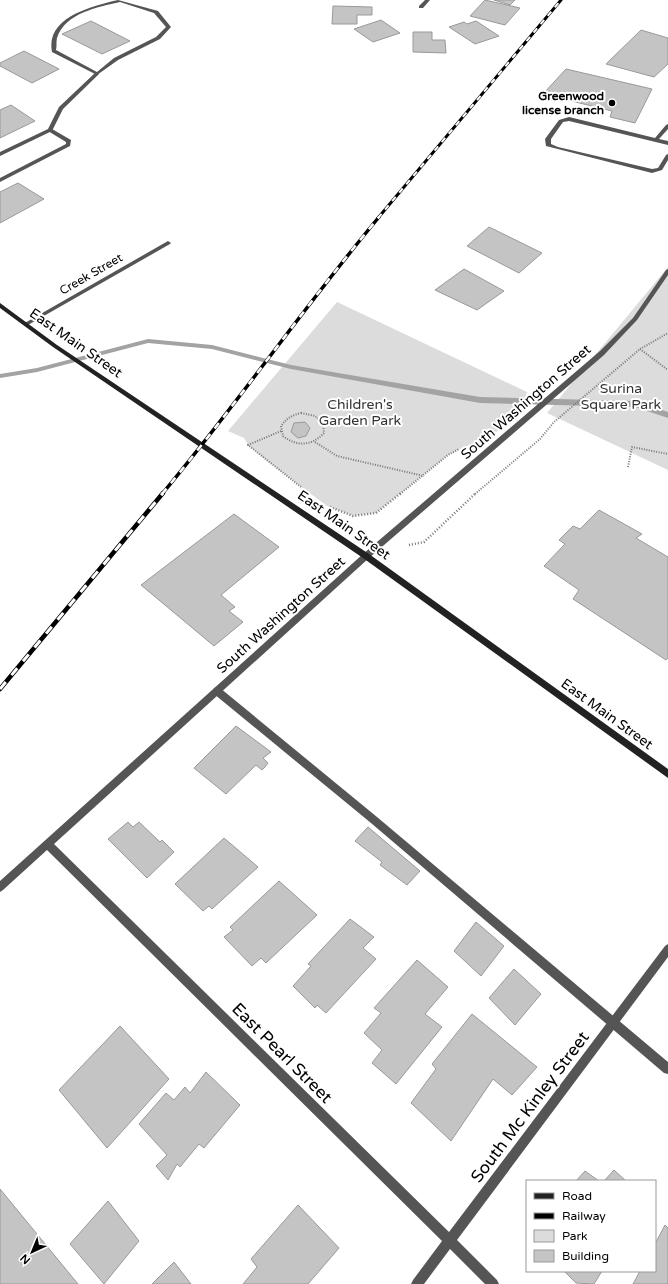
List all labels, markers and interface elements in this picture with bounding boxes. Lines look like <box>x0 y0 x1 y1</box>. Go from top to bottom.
place label: Greenwood license branch <box>522 89 604 117</box>
marker: Greenwood license branch <box>607 98 617 108</box>
street label: Creek Street <box>57 250 125 298</box>
street label: East Main Street <box>26 305 126 382</box>
street label: South Washington Street <box>458 340 595 463</box>
park label: Surina Square Park <box>581 380 662 413</box>
park label: Children's Garden Park <box>319 396 402 429</box>
street label: East Main Street <box>294 487 394 564</box>
street label: South Washington Street <box>213 552 349 677</box>
street label: East Main Street <box>558 675 657 753</box>
street label: East Pearl Street <box>227 998 337 1108</box>
street label: South Mc Kinley Street <box>466 1027 594 1187</box>
legend <box>526 1180 656 1272</box>
text: Road <box>562 1189 592 1203</box>
text: Railway <box>562 1209 606 1223</box>
text: Park <box>562 1229 588 1243</box>
north arrow <box>12 1232 52 1272</box>
text: Building <box>562 1249 609 1263</box>
text: N <box>18 1251 33 1267</box>

